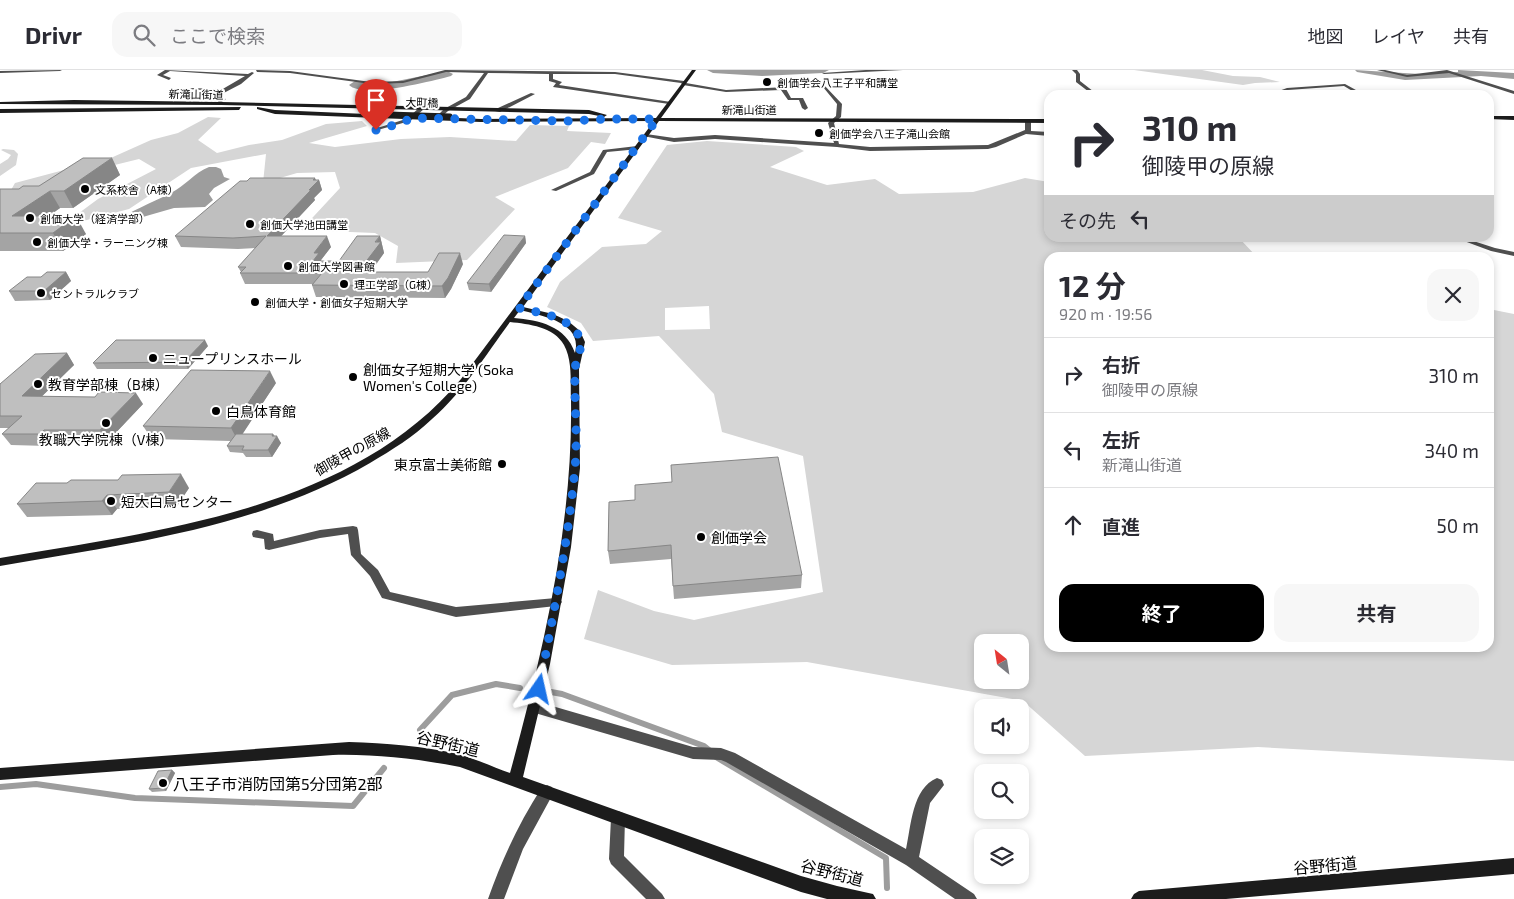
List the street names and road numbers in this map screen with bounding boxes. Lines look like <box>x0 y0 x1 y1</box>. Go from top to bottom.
street label: 新滝山街道 <box>168 87 224 101</box>
street label: 大町橋 <box>405 95 439 109</box>
street label: 新滝山街道 <box>722 103 777 116</box>
street label: 御陵甲の原線 <box>311 423 393 479</box>
street label: 谷野街道 <box>415 727 481 759</box>
street label: 谷野街道 <box>1292 853 1358 877</box>
street label: 谷野街道 <box>799 855 865 889</box>

